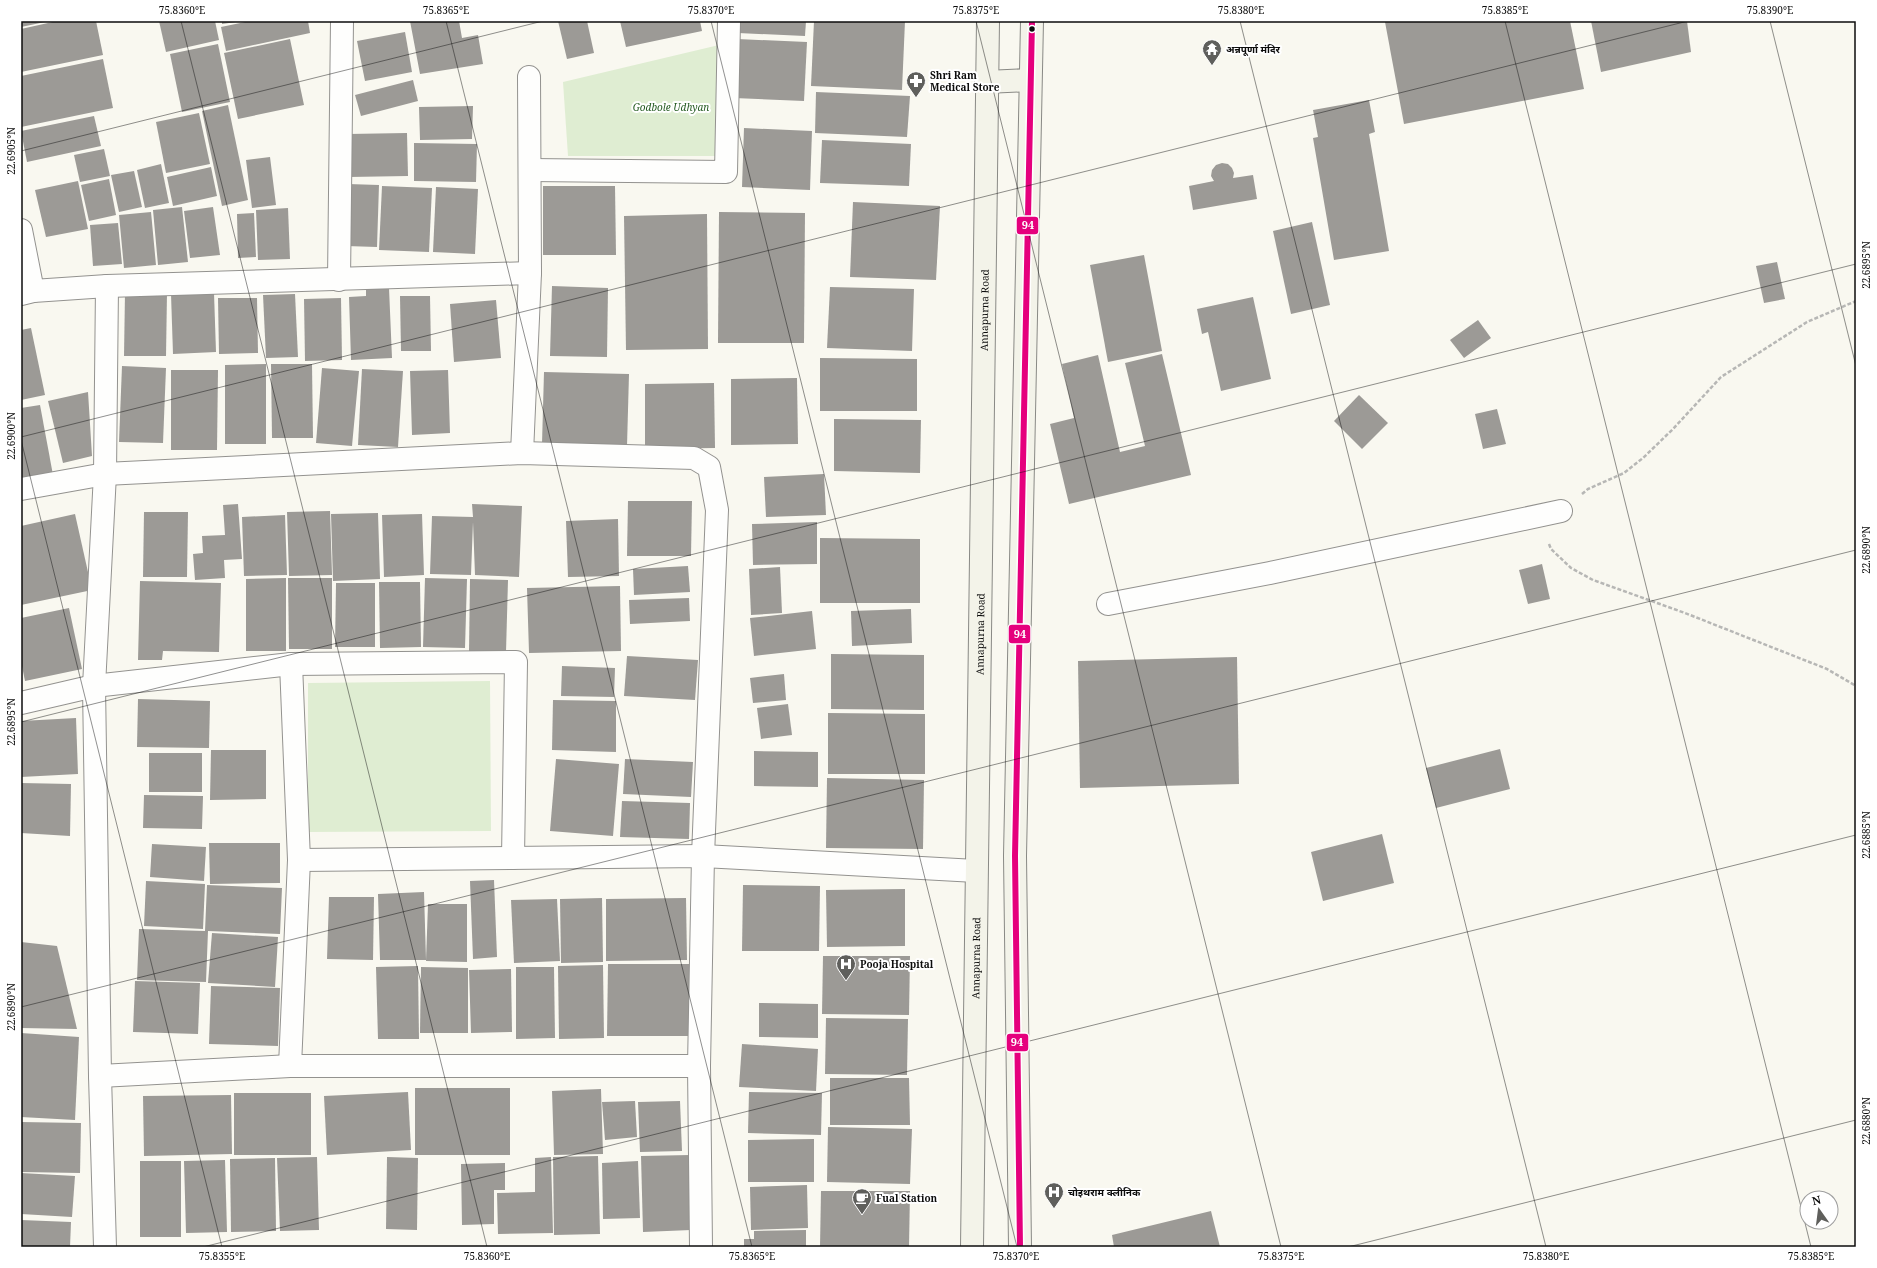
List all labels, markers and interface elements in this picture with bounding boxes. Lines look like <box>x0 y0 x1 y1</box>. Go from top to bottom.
text: 75.8360°E <box>159 3 205 17</box>
text: 75.8365°E <box>423 3 469 17</box>
text: 75.8370°E <box>688 3 734 17</box>
text: 75.8375°E <box>953 3 999 17</box>
text: 75.8380°E <box>1218 3 1264 17</box>
text: 75.8385°E <box>1482 3 1528 17</box>
text: 75.8390°E <box>1747 3 1793 17</box>
unlabelled marker <box>1027 24 1037 34</box>
temple icon: अन्नपूर्णा मंदिर <box>1201 38 1223 66</box>
place label: अन्नपूर्णा मंदिर <box>1226 42 1281 56</box>
place label: Shri Ram Medical Store <box>930 68 1000 94</box>
pharmacy icon: Shri Ram Medical Store <box>905 70 927 98</box>
park label: Godbole Udhyan <box>633 100 709 114</box>
text: 22.6905°N <box>4 127 18 175</box>
line badge: 94 <box>1016 216 1039 235</box>
text: 94 <box>1022 217 1034 232</box>
text: 22.6895°N <box>1859 241 1873 289</box>
street label: Annapurna Road <box>977 269 992 351</box>
text: 22.6900°N <box>4 412 18 460</box>
text: 22.6890°N <box>1859 526 1873 574</box>
street label: Annapurna Road <box>972 593 988 675</box>
line badge: 94 <box>1008 624 1031 644</box>
text: 94 <box>1014 626 1026 641</box>
text: 22.6895°N <box>4 698 18 746</box>
text: 22.6885°N <box>1859 811 1873 859</box>
street label: Annapurna Road <box>968 917 983 999</box>
hospital icon: Pooja Hospital <box>835 953 857 981</box>
place label: Pooja Hospital <box>860 957 934 971</box>
text: 22.6890°N <box>4 983 18 1031</box>
line badge: 94 <box>1006 1033 1029 1052</box>
text: 94 <box>1011 1034 1023 1049</box>
text: 22.6880°N <box>1859 1097 1873 1145</box>
hospital icon: चोइथराम क्लीनिक <box>1043 1181 1065 1209</box>
place label: चोइथराम क्लीनिक <box>1068 1185 1141 1199</box>
cafe icon: Fual Station <box>851 1187 873 1215</box>
north arrow <box>1799 1190 1839 1230</box>
place label: Fual Station <box>876 1191 938 1205</box>
text: N <box>1810 1191 1823 1208</box>
text: 75.8355°E <box>199 1249 245 1263</box>
text: 75.8360°E <box>464 1249 510 1263</box>
text: 75.8365°E <box>729 1249 775 1263</box>
text: 75.8370°E <box>993 1249 1039 1263</box>
text: 75.8375°E <box>1258 1249 1304 1263</box>
text: 75.8380°E <box>1523 1249 1569 1263</box>
text: 75.8385°E <box>1788 1249 1834 1263</box>

